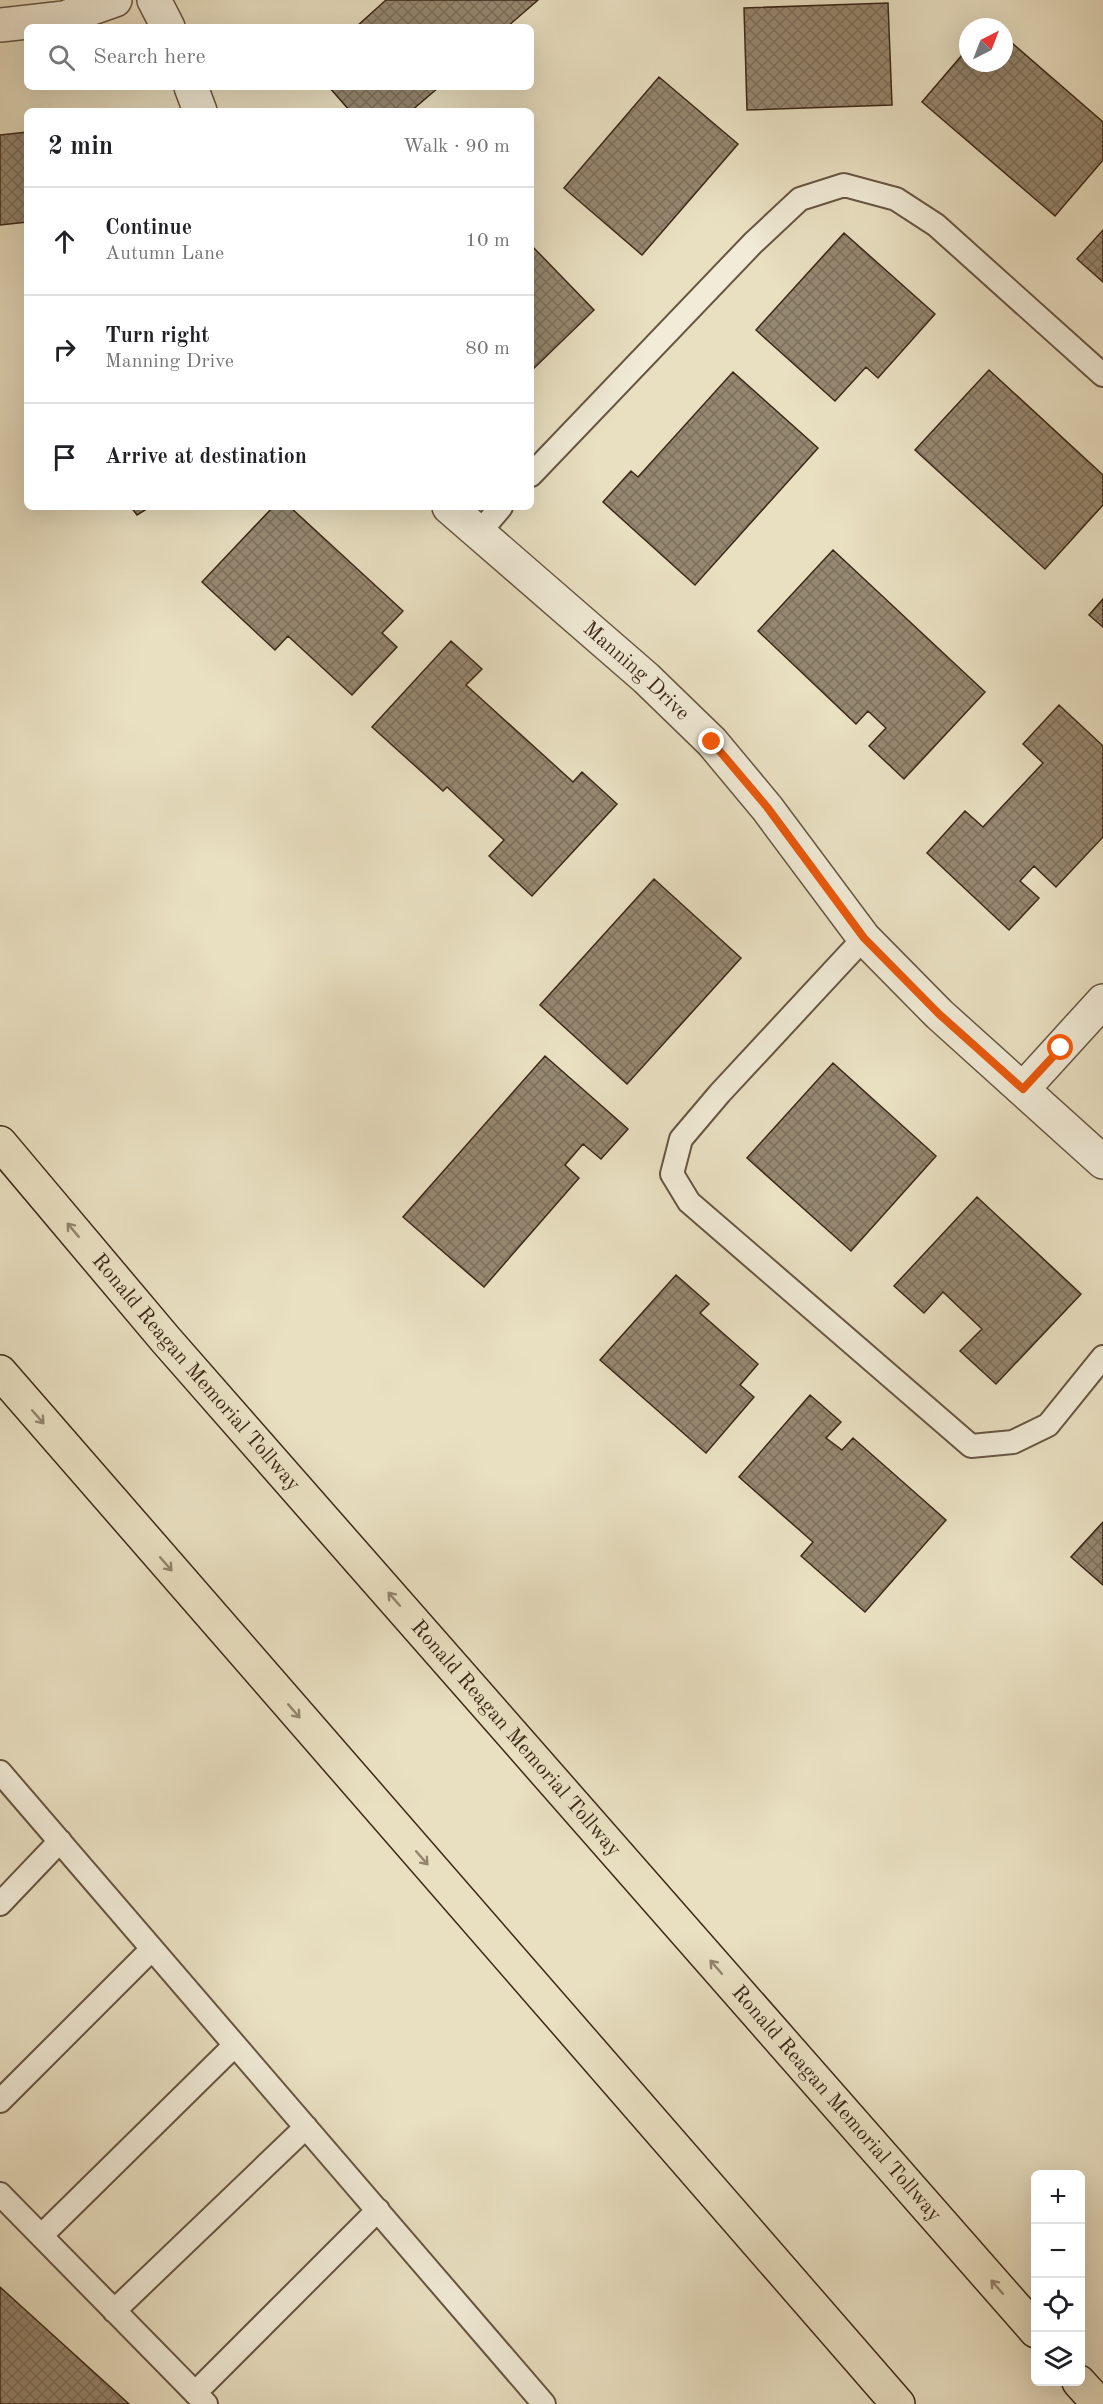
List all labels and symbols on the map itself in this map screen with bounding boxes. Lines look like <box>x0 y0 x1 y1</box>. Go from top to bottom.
north arrow <box>959 18 1013 72</box>
street label: Manning Drive <box>579 618 693 724</box>
route end <box>698 728 724 754</box>
route start <box>1047 1034 1073 1060</box>
one-way arrow <box>67 1222 80 1238</box>
street label: Ronald Reagan Memorial Tollway <box>88 1250 304 1495</box>
one-way arrow <box>31 1409 45 1424</box>
one-way arrow <box>159 1556 173 1571</box>
one-way arrow <box>387 1592 401 1607</box>
street label: Ronald Reagan Memorial Tollway <box>407 1616 625 1861</box>
one-way arrow <box>287 1703 301 1718</box>
one-way arrow <box>415 1850 429 1865</box>
one-way arrow <box>709 1960 723 1975</box>
street label: Ronald Reagan Memorial Tollway <box>728 1982 946 2226</box>
one-way arrow <box>990 2280 1004 2295</box>

